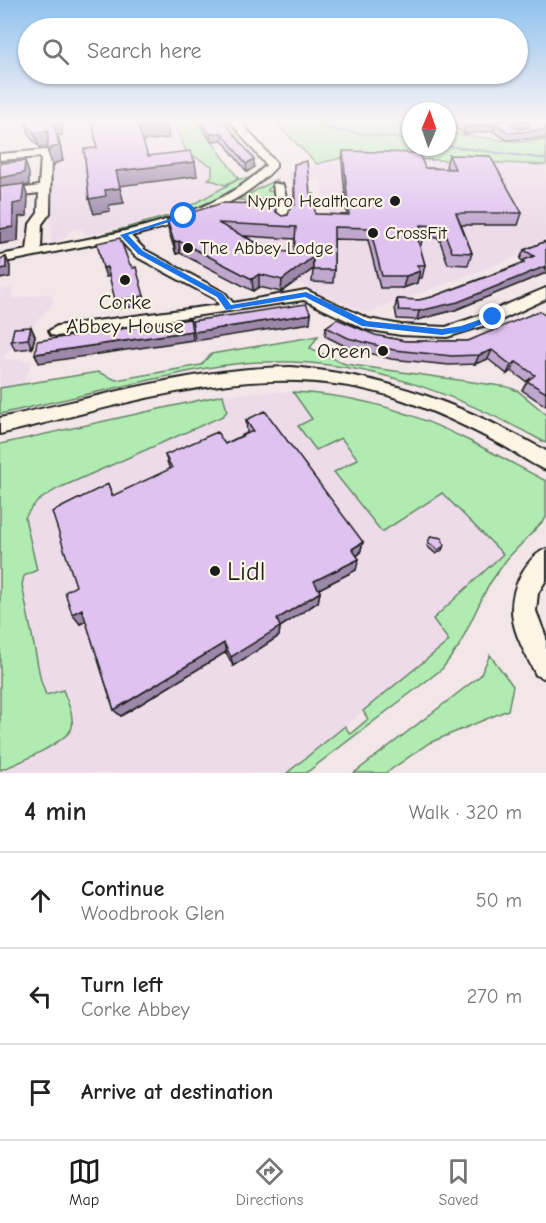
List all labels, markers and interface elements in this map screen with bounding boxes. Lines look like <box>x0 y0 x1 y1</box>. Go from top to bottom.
search box <box>18 18 528 84</box>
icon: search <box>39 35 72 68</box>
text: Search here <box>87 38 202 64</box>
north arrow <box>402 102 456 156</box>
place label: Nypro Healthcare <box>247 191 383 212</box>
marker: Nypro Healthcare <box>388 194 402 208</box>
route start <box>170 202 196 228</box>
place label: CrossFit <box>385 223 448 244</box>
marker: CrossFit <box>366 226 380 240</box>
place label: The Abbey Lodge <box>200 238 333 259</box>
marker: The Abbey Lodge <box>181 241 195 255</box>
marker: Corke Abbey House <box>118 273 132 287</box>
place label: Corke Abbey House <box>66 290 184 338</box>
route end <box>479 303 505 329</box>
place label: Oreen <box>317 339 371 363</box>
marker: Oreen <box>376 344 390 358</box>
place label: Lidl <box>227 557 265 587</box>
marker: Lidl <box>208 564 222 578</box>
text: 4 min <box>24 797 87 827</box>
text: Walk · 320 m <box>409 801 522 824</box>
text: Continue <box>81 876 164 902</box>
icon: ahead <box>24 884 57 917</box>
text: 50 m <box>476 889 522 912</box>
text: Woodbrook Glen <box>81 902 225 925</box>
text: Turn left <box>81 972 163 998</box>
icon: left <box>24 980 57 1013</box>
text: 270 m <box>467 985 522 1008</box>
text: Corke Abbey <box>81 998 190 1021</box>
icon: arrive <box>24 1076 57 1109</box>
text: Arrive at destination <box>81 1079 273 1105</box>
tab: Map <box>68 1155 101 1209</box>
tab: Directions <box>236 1155 303 1209</box>
tab: Saved <box>438 1155 478 1209</box>

